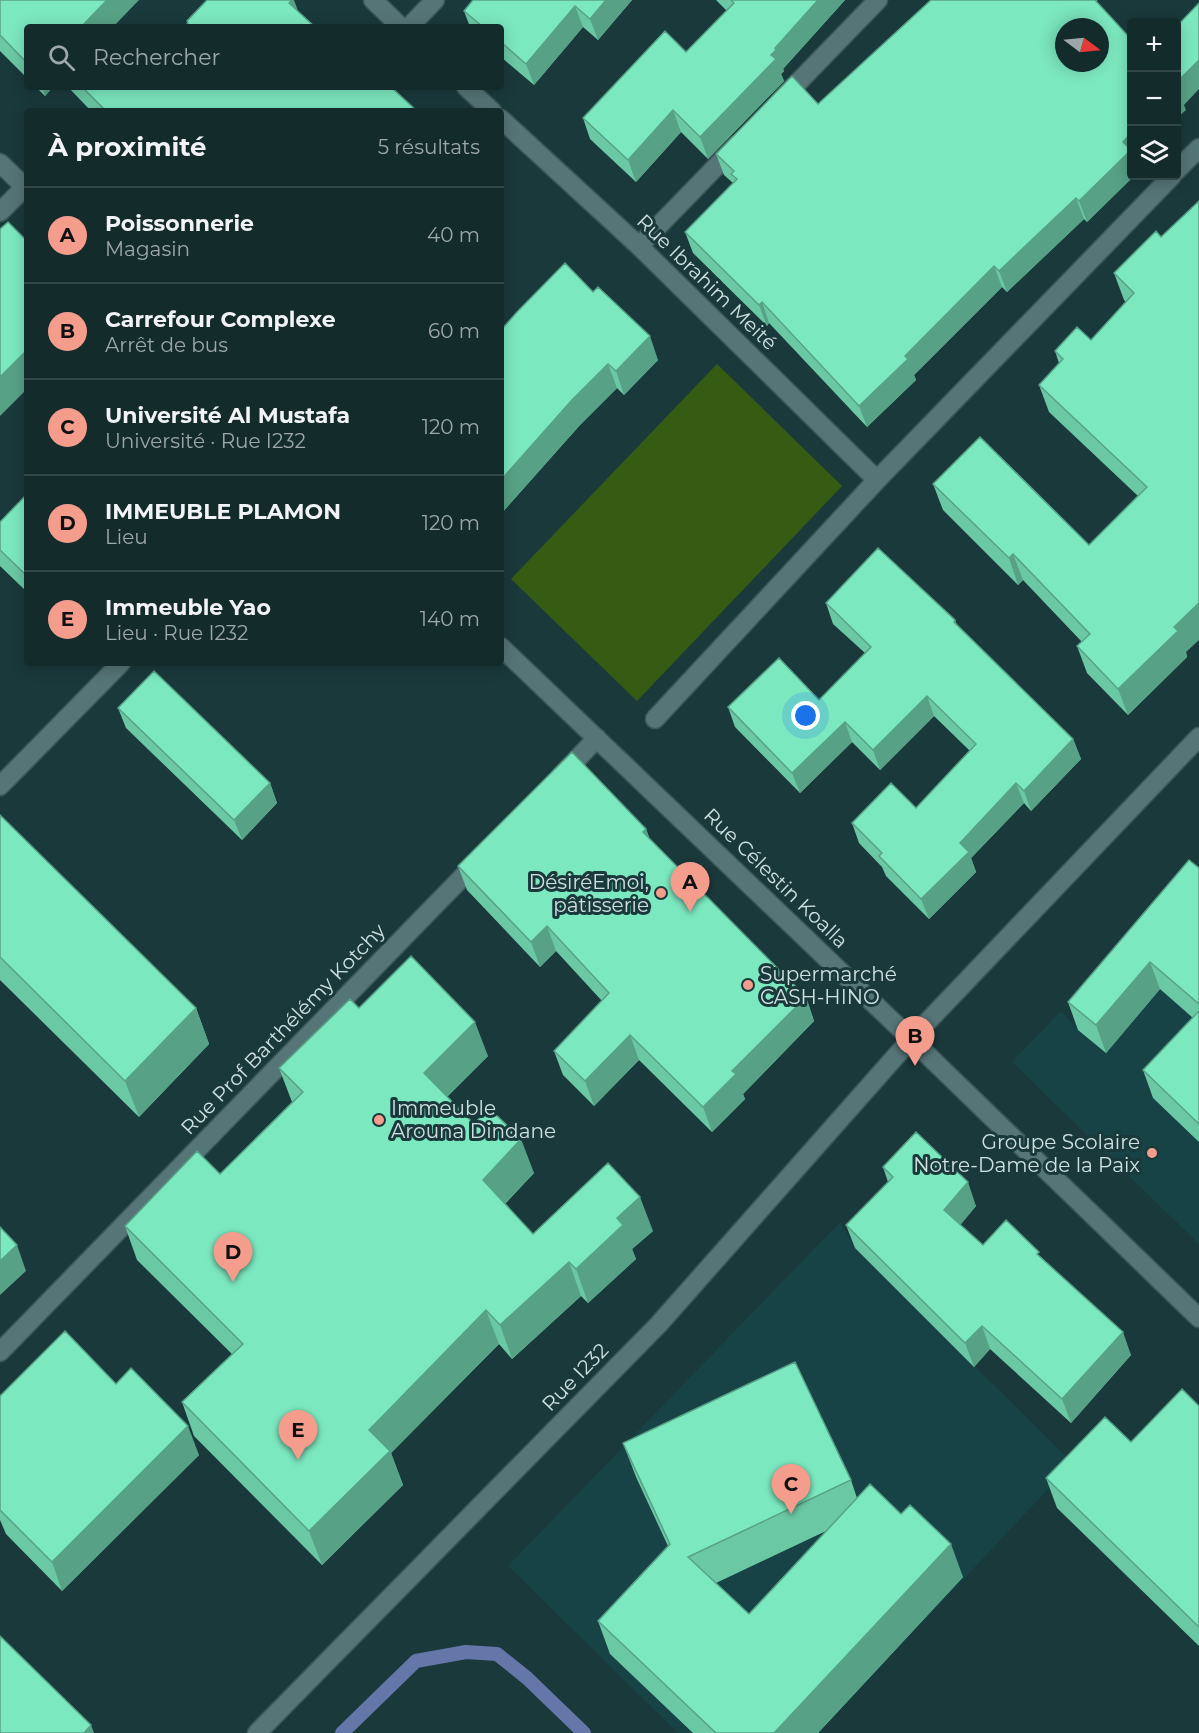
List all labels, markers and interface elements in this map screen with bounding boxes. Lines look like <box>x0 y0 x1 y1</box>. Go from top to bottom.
north arrow <box>1055 18 1109 72</box>
map controls <box>1127 18 1181 180</box>
button: + <box>1127 18 1181 72</box>
search box <box>24 24 504 90</box>
icon: search <box>45 41 78 74</box>
text: Rechercher <box>93 44 220 71</box>
button: − <box>1127 72 1181 126</box>
button: layers <box>1127 126 1181 180</box>
text: À proximité <box>48 131 207 163</box>
text: 5 résultats <box>378 135 480 159</box>
street label: Rue Ibrahim Meité <box>632 209 782 355</box>
text: Poissonnerie <box>105 210 254 237</box>
text: A <box>60 223 75 247</box>
text: 40 m <box>427 223 480 247</box>
text: Magasin <box>105 237 190 261</box>
text: Carrefour Complexe <box>105 306 336 333</box>
text: B <box>60 319 75 343</box>
text: 60 m <box>428 319 480 343</box>
text: Arrêt de bus <box>105 333 228 357</box>
text: Université Al Mustafa <box>105 402 350 429</box>
text: C <box>60 415 75 439</box>
text: 120 m <box>422 415 480 439</box>
text: Université · Rue I232 <box>105 429 306 453</box>
text: IMMEUBLE PLAMON <box>105 498 341 525</box>
text: D <box>59 511 76 535</box>
text: 120 m <box>422 511 480 535</box>
text: Lieu <box>105 525 148 549</box>
text: Immeuble Yao <box>105 594 271 621</box>
text: E <box>61 607 74 631</box>
text: 140 m <box>420 607 480 631</box>
text: Lieu · Rue I232 <box>105 621 248 645</box>
your location <box>791 701 820 730</box>
street label: Rue Célestin Koalla <box>699 803 853 953</box>
pin: A <box>670 862 710 912</box>
place label: DésiréEmoi, pâtisserie <box>529 870 649 917</box>
marker: DésiréEmoi, pâtisserie <box>654 886 668 900</box>
street label: Rue Prof Barthélémy Kotchy <box>176 918 390 1139</box>
place label: Supermarché CASH-HINO <box>760 962 897 1009</box>
marker: Supermarché CASH-HINO <box>741 978 755 992</box>
pin: B <box>896 1016 934 1066</box>
place label: Immeuble Arouna Dindane <box>391 1096 556 1143</box>
marker: Immeuble Arouna Dindane <box>372 1113 386 1127</box>
place label: Groupe Scolaire Notre-Dame de la Paix <box>913 1130 1140 1177</box>
marker: Groupe Scolaire Notre-Dame de la Paix <box>1145 1146 1159 1160</box>
pin: D <box>214 1232 252 1282</box>
street label: Rue I232 <box>537 1338 613 1416</box>
pin: E <box>278 1410 318 1460</box>
pin: C <box>772 1464 810 1514</box>

